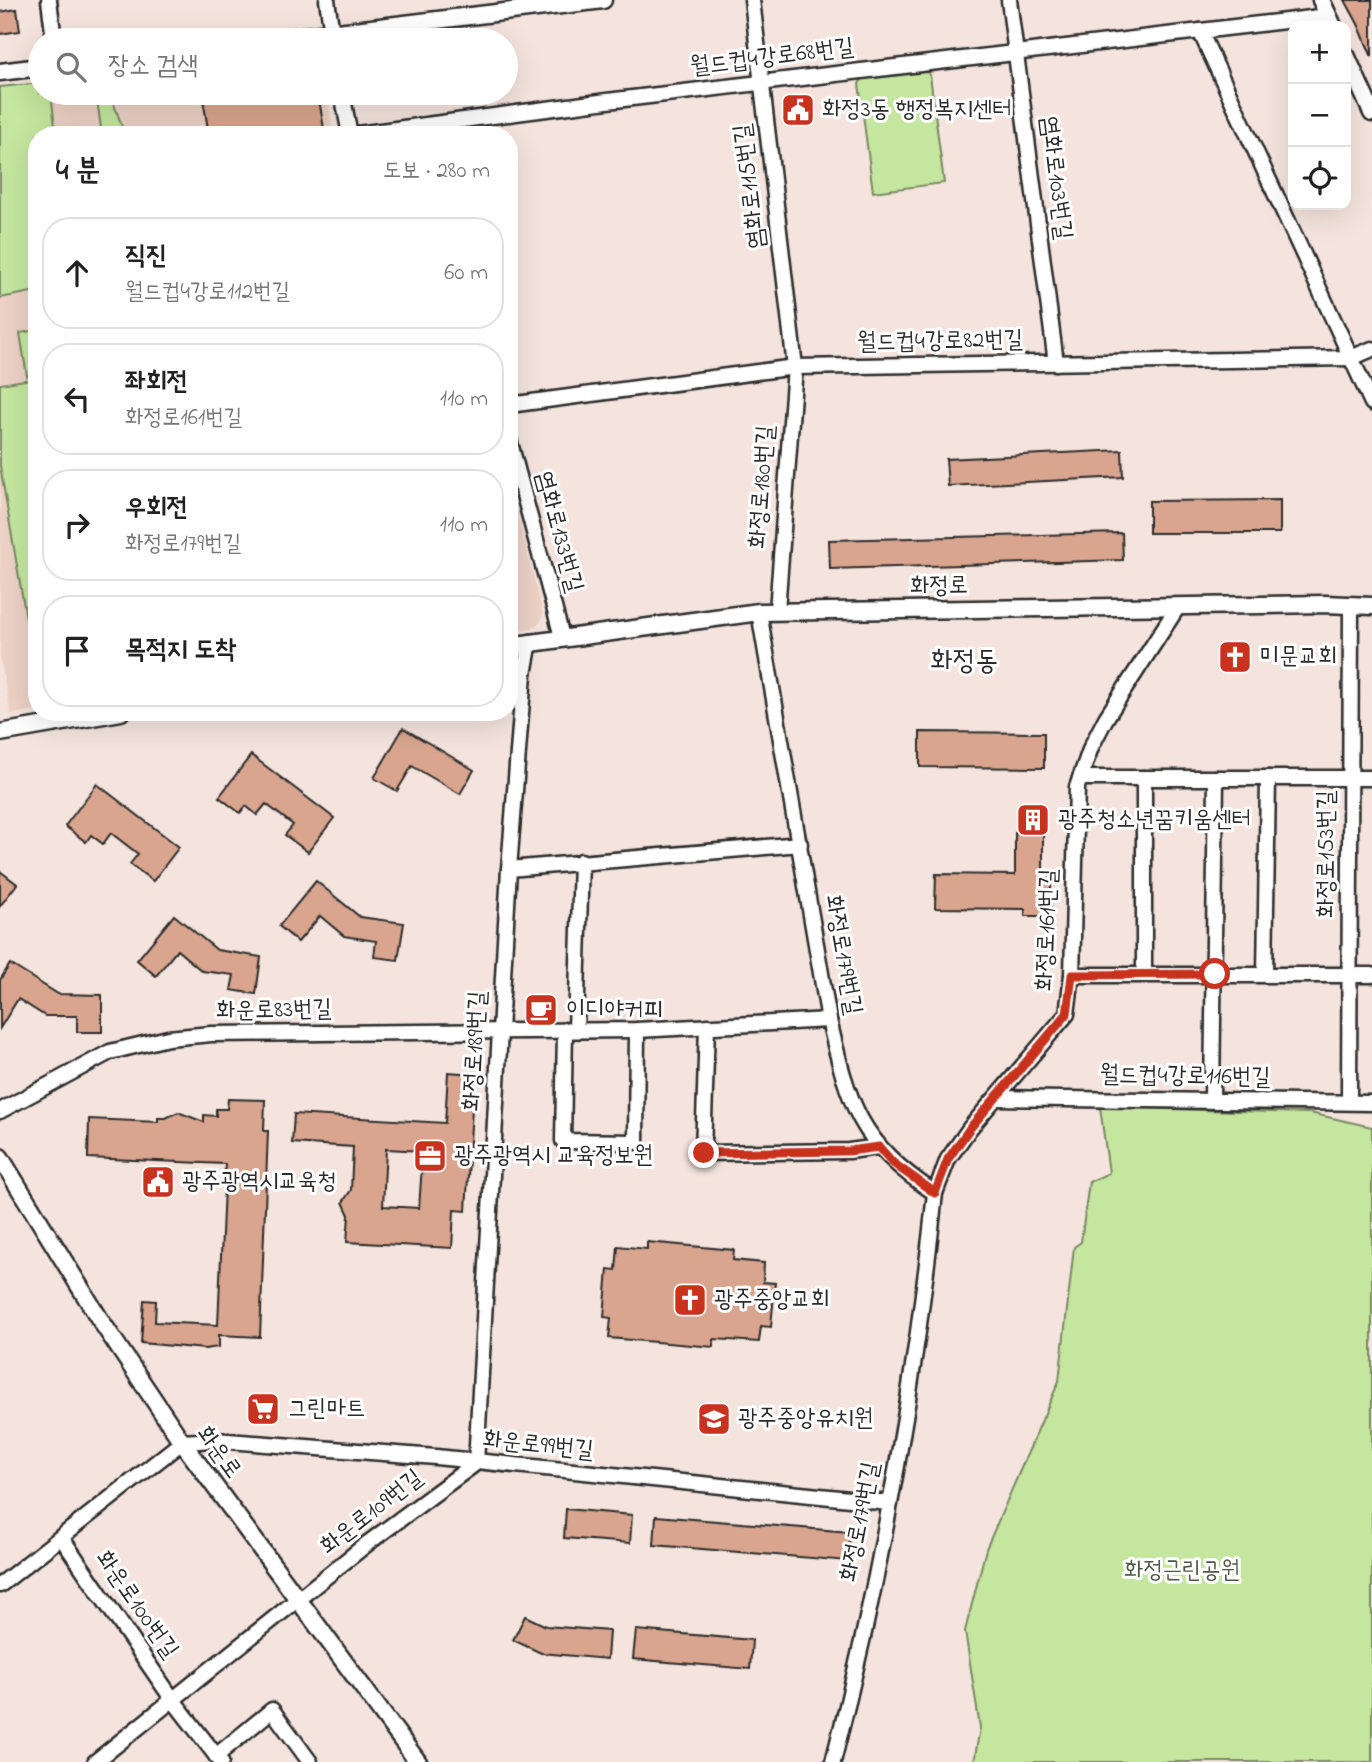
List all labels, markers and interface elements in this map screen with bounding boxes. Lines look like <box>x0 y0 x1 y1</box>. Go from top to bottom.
map controls <box>1288 21 1351 210</box>
button: + <box>1288 21 1351 84</box>
search box <box>28 28 518 105</box>
street label: 월드컵4강로68번길 <box>688 31 856 85</box>
icon: search <box>52 48 90 86</box>
text: 장소 검색 <box>108 48 198 86</box>
button: − <box>1288 84 1351 147</box>
public building icon: 화정3동 행정복지센터 <box>779 91 817 129</box>
place label: 화정3동 행정복지센터 <box>822 93 1012 128</box>
street label: 염화로103번길 <box>1030 114 1080 242</box>
street label: 염화로115번길 <box>726 122 776 250</box>
button: locate <box>1288 147 1351 210</box>
text: 4 분 <box>56 150 100 194</box>
text: 도보 · 280 m <box>383 155 490 188</box>
text: 직진 <box>125 238 167 276</box>
icon: ahead <box>58 254 96 292</box>
text: 60 m <box>444 257 488 290</box>
text: 월드컵4강로112번길 <box>125 276 290 309</box>
street label: 월드컵4강로82번길 <box>857 323 1023 361</box>
text: 좌회전 <box>125 364 188 402</box>
icon: left <box>58 380 96 418</box>
text: 110 m <box>440 383 488 416</box>
text: 화정로161번길 <box>125 402 242 435</box>
street label: 화정로180번길 <box>741 424 785 550</box>
street label: 염화로133번길 <box>525 468 591 596</box>
text: 우회전 <box>125 490 188 528</box>
icon: right <box>58 506 96 544</box>
text: 110 m <box>440 509 488 542</box>
text: 화정로179번길 <box>125 528 241 561</box>
street label: 화정로 <box>910 569 968 605</box>
icon: arrive <box>58 632 96 670</box>
text: 목적지 도착 <box>125 632 236 670</box>
church icon: 미문교회 <box>1216 638 1254 676</box>
place label: 미문교회 <box>1260 640 1337 675</box>
district label: 화정동 <box>930 642 998 683</box>
street label: 화정로153번길 <box>1310 790 1345 918</box>
building icon: 광주청소년꿈키움센터 <box>1014 801 1052 839</box>
place label: 광주청소년꿈키움센터 <box>1058 803 1251 838</box>
street label: 화정로161번길 <box>1028 868 1068 992</box>
street label: 화정로179번길 <box>814 892 870 1018</box>
route start <box>1199 958 1230 989</box>
street label: 화정로189번길 <box>455 990 497 1112</box>
cafe icon: 이디야커피 <box>522 991 560 1029</box>
street label: 화운로83번길 <box>216 992 332 1030</box>
place label: 이디야커피 <box>566 993 663 1028</box>
street label: 월드컵4강로116번길 <box>1099 1058 1271 1096</box>
office icon: 광주광역시 교육정보원 <box>411 1137 449 1175</box>
route end <box>688 1137 719 1168</box>
place label: 광주광역시 교육정보원 <box>454 1139 653 1174</box>
public building icon: 광주광역시교육청 <box>139 1163 177 1201</box>
place label: 광주광역시교육청 <box>182 1165 337 1200</box>
church icon: 광주중앙교회 <box>671 1281 709 1319</box>
place label: 광주중앙교회 <box>714 1283 830 1318</box>
supermarket icon: 그린마트 <box>244 1390 282 1428</box>
place label: 그린마트 <box>288 1392 365 1427</box>
school or university icon: 광주중앙유치원 <box>695 1400 733 1438</box>
place label: 광주중앙유치원 <box>738 1402 873 1437</box>
street label: 화운로 <box>187 1419 249 1487</box>
street label: 화운로99번길 <box>481 1423 595 1469</box>
street label: 화정로179번길 <box>832 1459 890 1585</box>
street label: 화운로109번길 <box>313 1462 431 1564</box>
street label: 화운로100번길 <box>86 1544 186 1666</box>
park label: 화정근린공원 <box>1124 1554 1240 1589</box>

